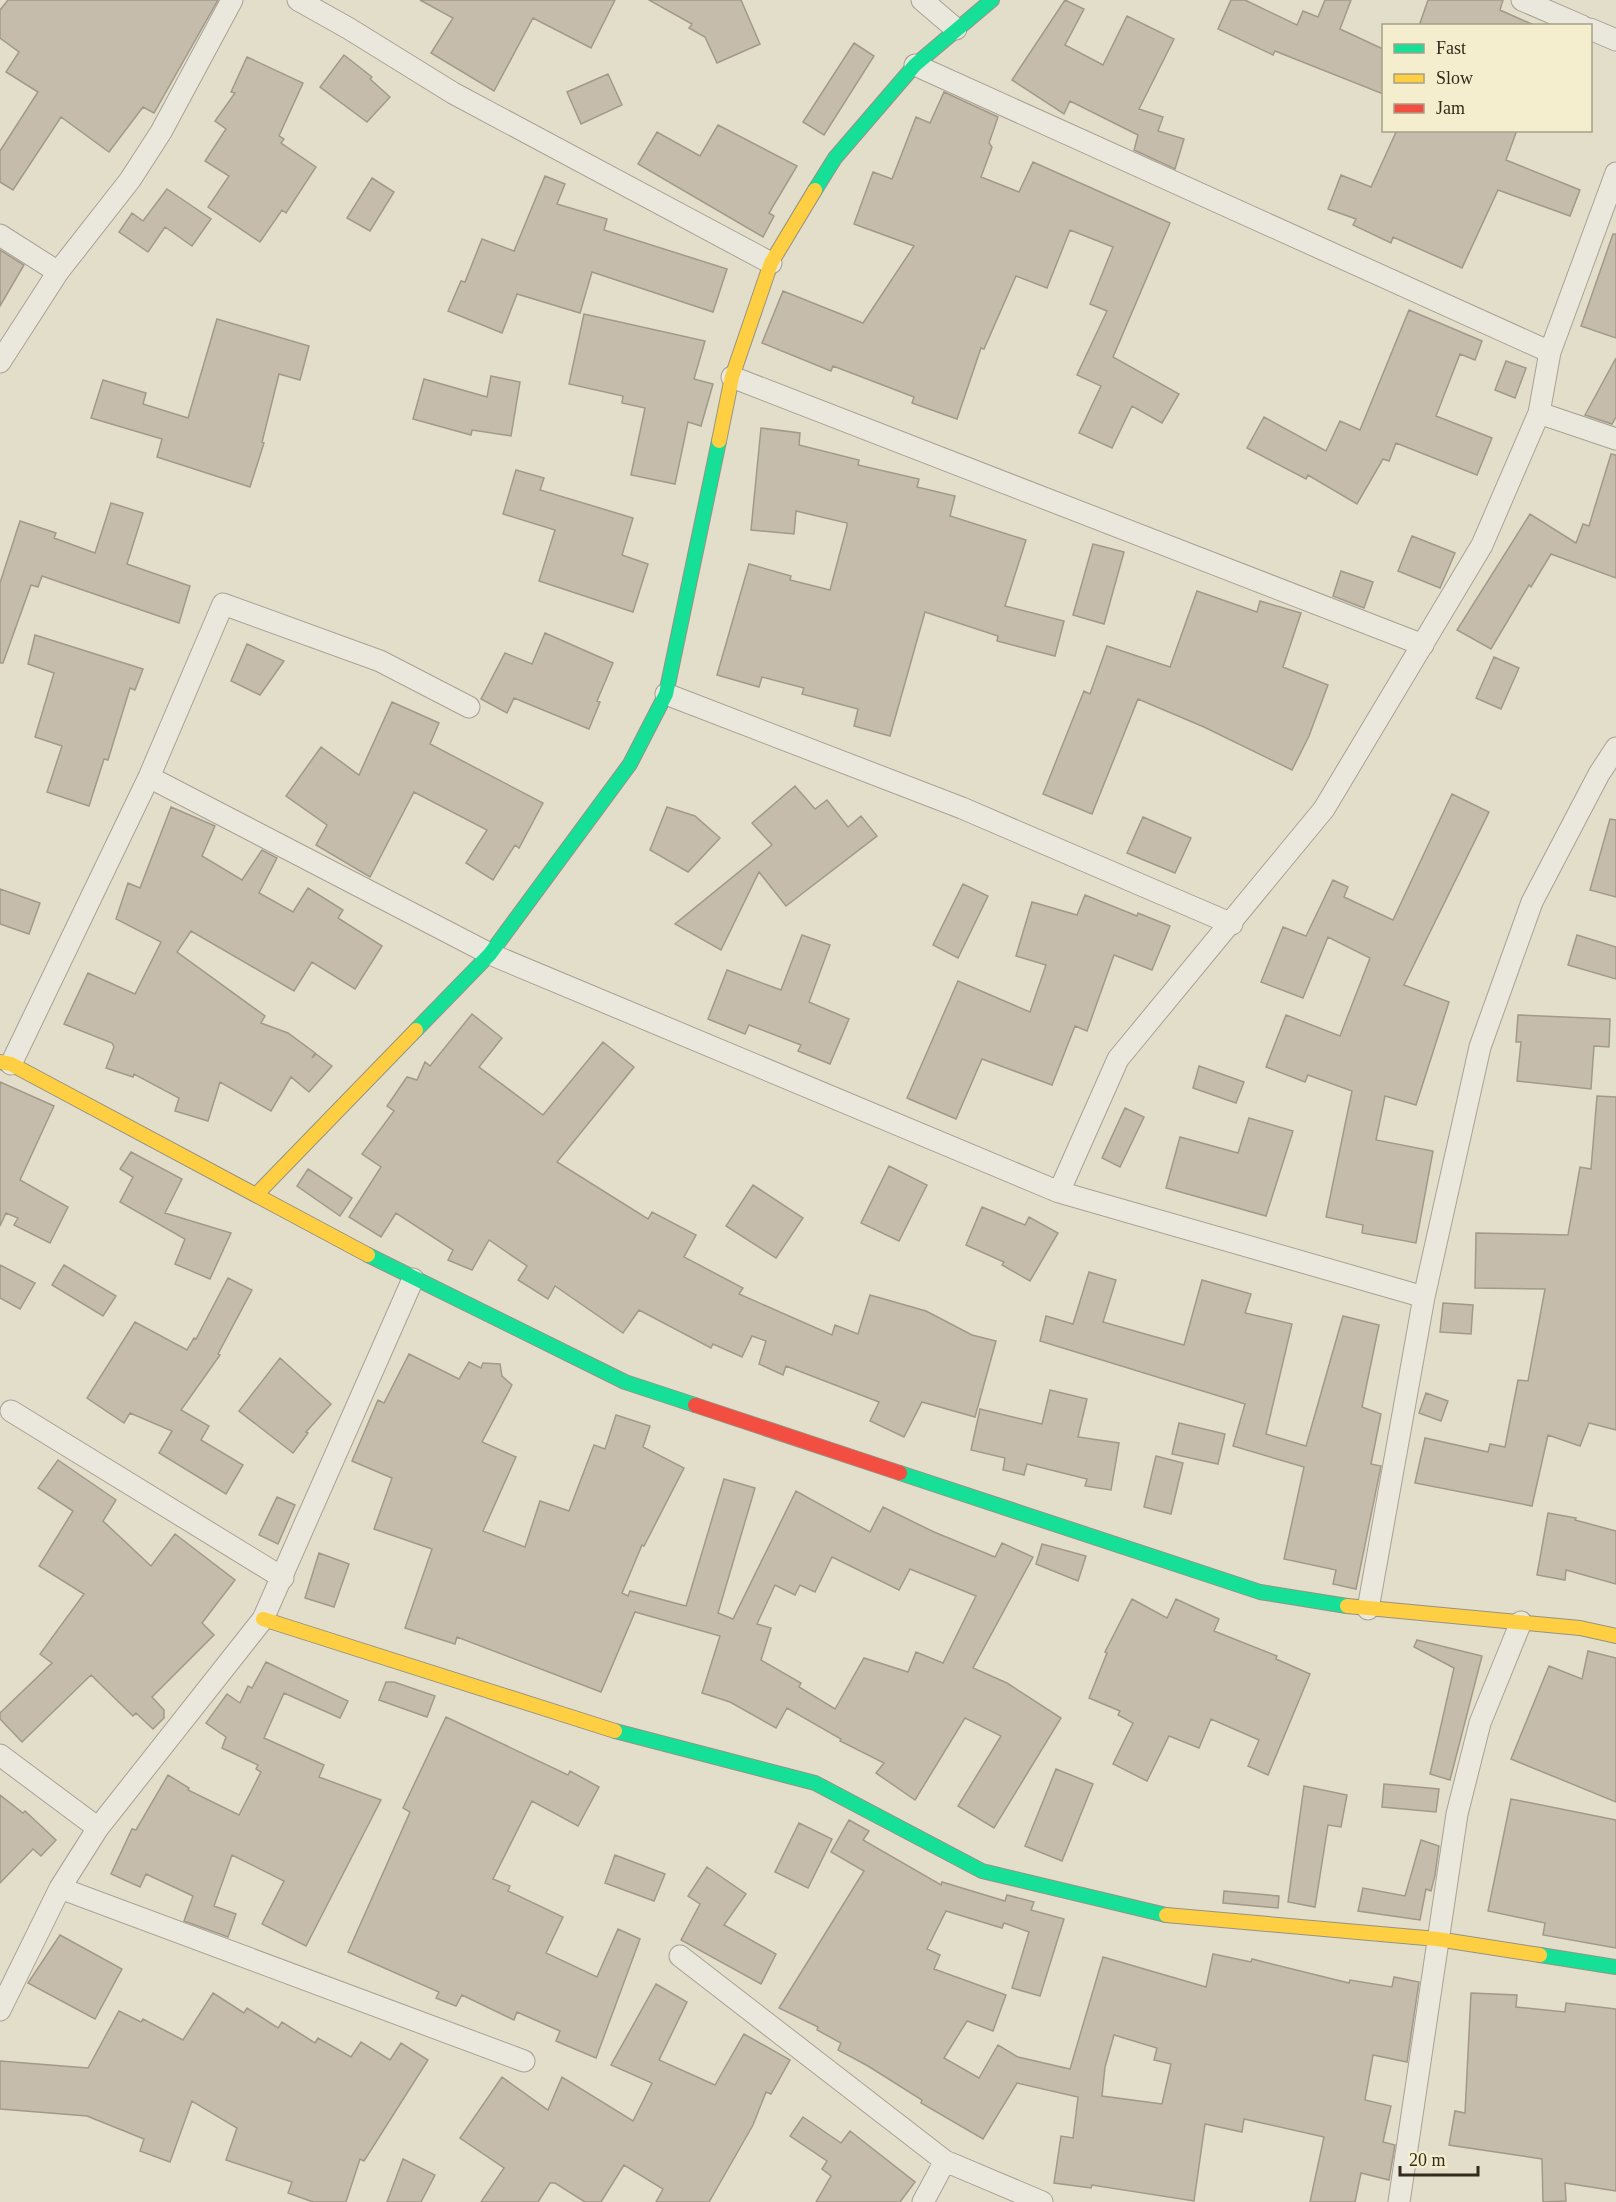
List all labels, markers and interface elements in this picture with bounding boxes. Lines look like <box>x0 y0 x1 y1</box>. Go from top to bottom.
legend <box>1382 24 1592 132</box>
text: Fast <box>1436 38 1466 58</box>
text: Slow <box>1436 68 1473 88</box>
text: Jam <box>1436 98 1465 118</box>
scale bar <box>1400 2139 1478 2177</box>
text: 20 m <box>1409 2150 1446 2170</box>

